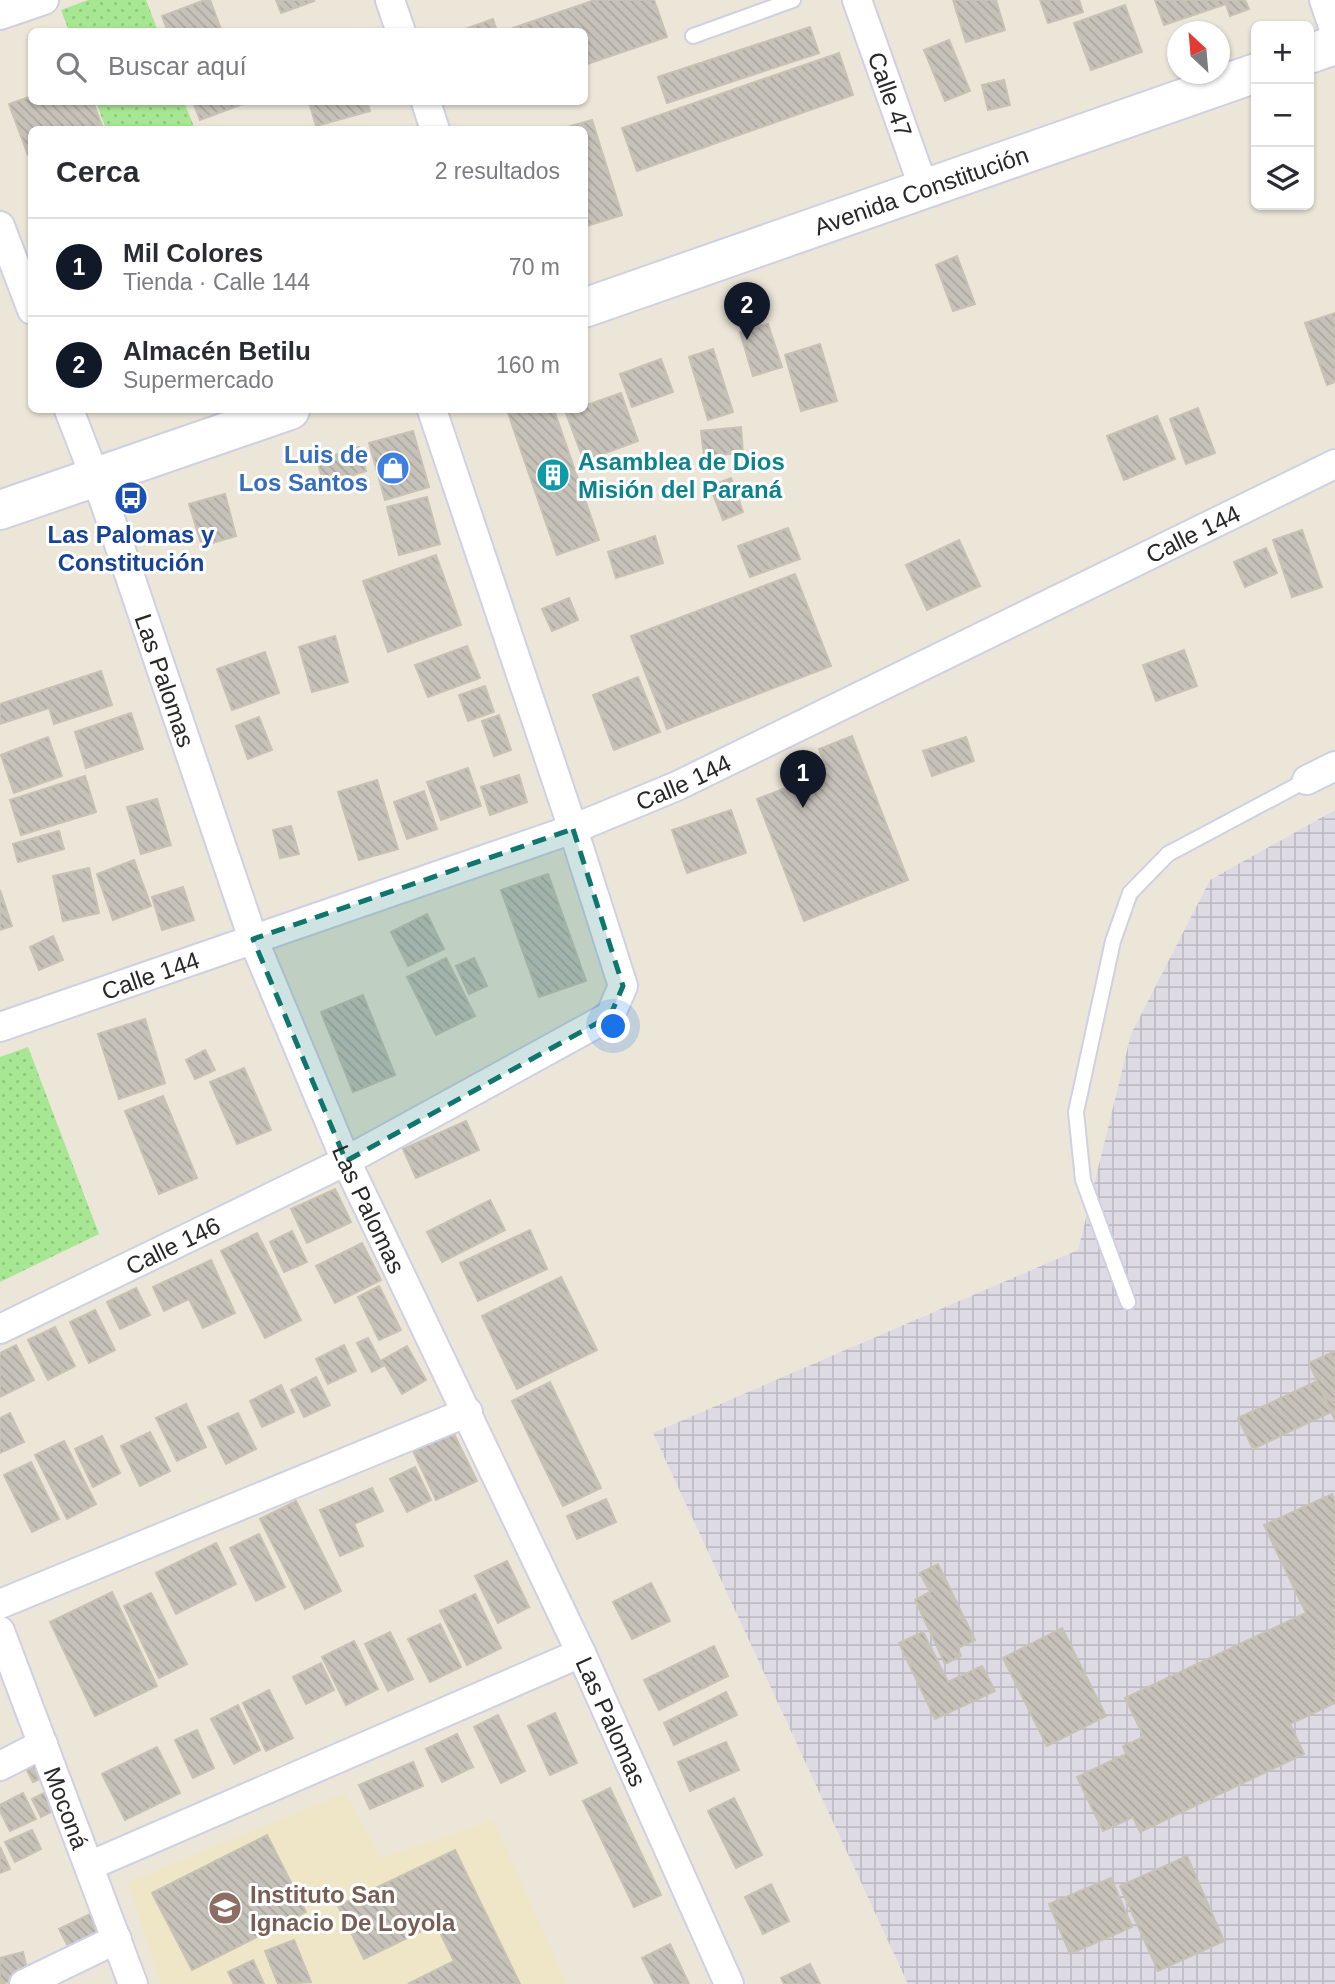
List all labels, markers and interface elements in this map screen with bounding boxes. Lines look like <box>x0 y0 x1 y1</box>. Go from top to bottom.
north arrow <box>1167 21 1230 84</box>
map controls <box>1251 21 1314 210</box>
button: + <box>1251 21 1314 84</box>
search box <box>28 28 588 105</box>
icon: search <box>52 48 90 86</box>
street label: Calle 47 <box>863 48 918 140</box>
text: Buscar aquí <box>108 51 247 81</box>
button: − <box>1251 84 1314 147</box>
street label: Avenida Constitución <box>810 140 1032 240</box>
button: layers <box>1251 147 1314 210</box>
text: Cerca <box>56 155 139 188</box>
text: 2 resultados <box>435 158 560 184</box>
text: Mil Colores <box>123 238 263 268</box>
text: 1 <box>73 254 85 280</box>
text: 70 m <box>509 254 560 280</box>
text: Tienda · Calle 144 <box>123 269 310 295</box>
pin: 2 <box>724 282 770 340</box>
text: Almacén Betilu <box>123 336 311 366</box>
text: 2 <box>73 352 85 378</box>
text: 160 m <box>496 352 560 378</box>
text: Supermercado <box>123 367 274 393</box>
place label: Luis de Los Santos <box>239 441 368 496</box>
place label: Asamblea de Dios Misión del Paraná <box>578 448 785 503</box>
shop icon: Luis de Los Santos <box>374 449 412 487</box>
building icon: Asamblea de Dios Misión del Paraná <box>534 456 572 494</box>
bus stop icon: Las Palomas y Constitución <box>112 479 150 517</box>
street label: Calle 144 <box>1141 499 1244 568</box>
place label: Las Palomas y Constitución <box>48 521 215 576</box>
street label: Las Palomas <box>130 610 200 750</box>
street label: Calle 144 <box>632 748 735 815</box>
pin: 1 <box>780 750 826 808</box>
street label: Calle 144 <box>98 946 203 1004</box>
your location <box>596 1009 630 1043</box>
street label: Las Palomas <box>327 1141 411 1277</box>
street label: Calle 146 <box>121 1211 224 1279</box>
street label: Las Palomas <box>571 1653 652 1790</box>
street label: Moconá <box>39 1763 95 1853</box>
place label: Instituto San Ignacio De Loyola <box>250 1881 456 1936</box>
school or university icon: Instituto San Ignacio De Loyola <box>206 1889 244 1927</box>

